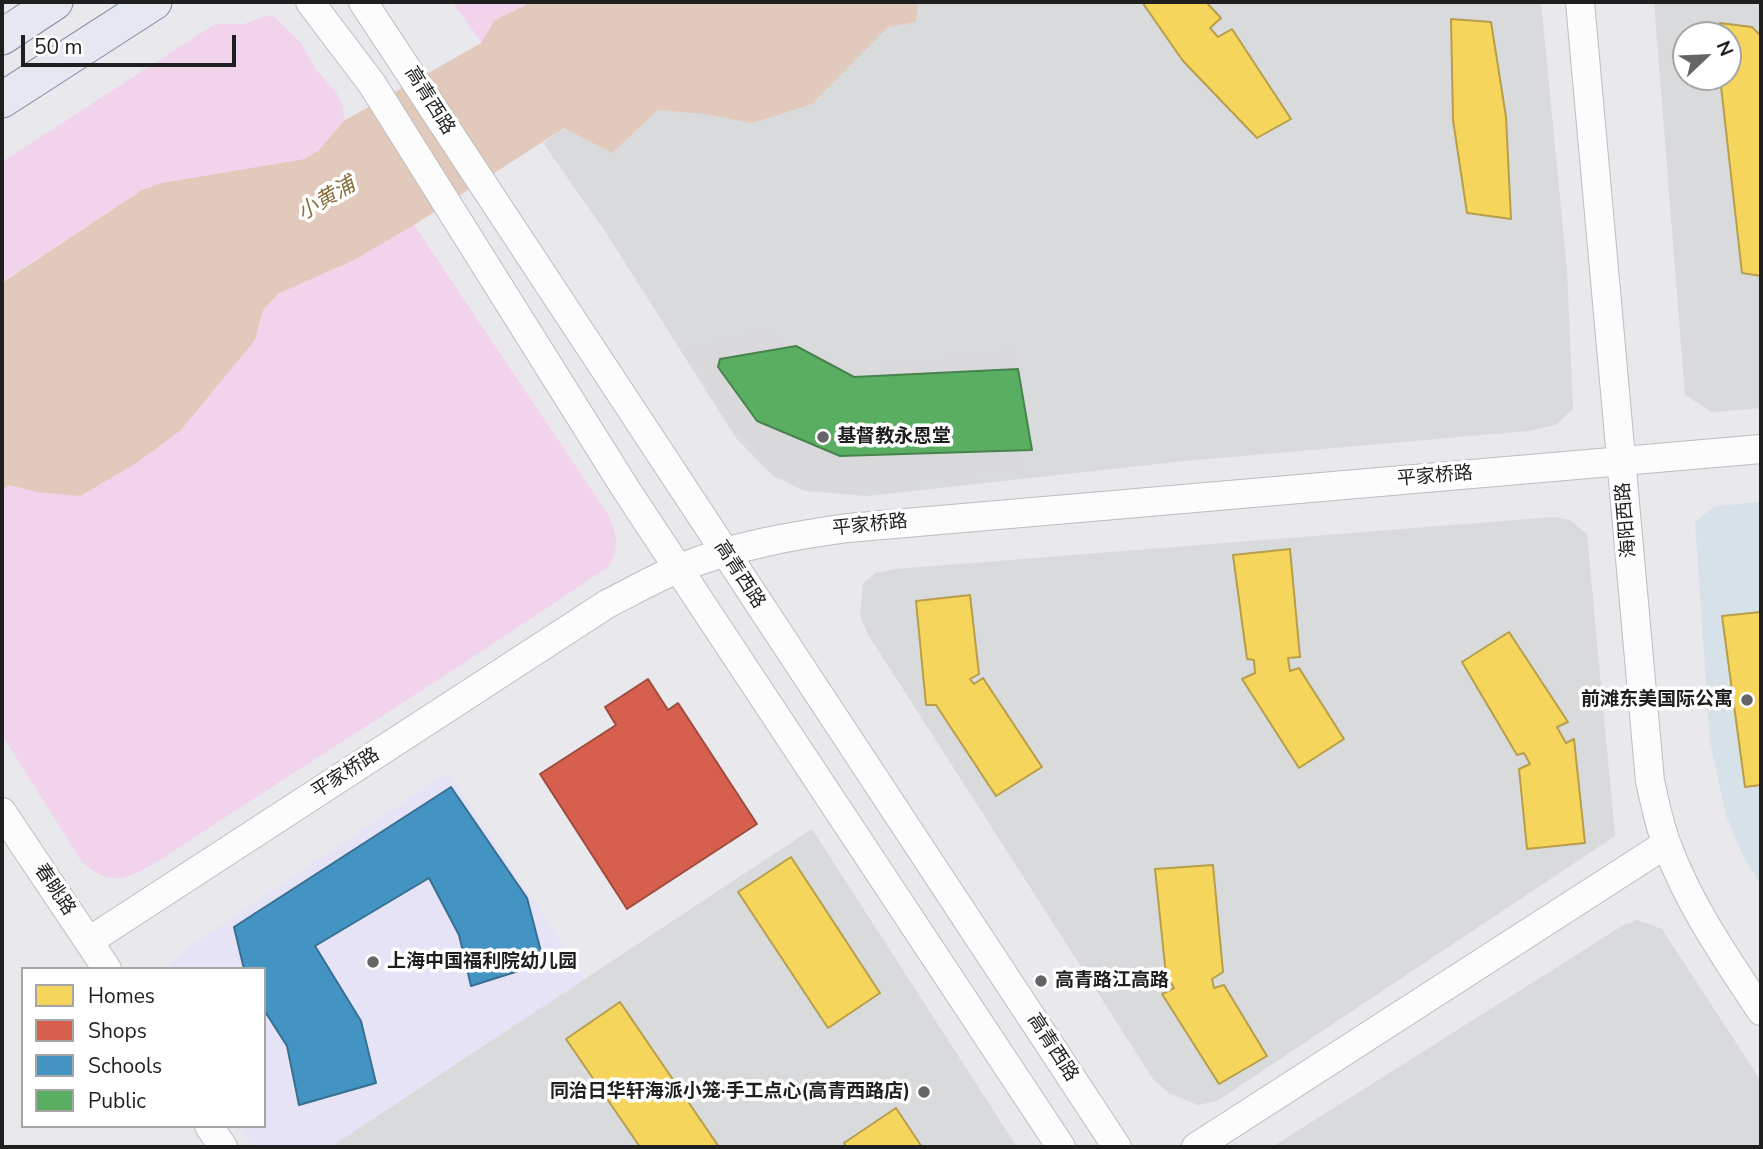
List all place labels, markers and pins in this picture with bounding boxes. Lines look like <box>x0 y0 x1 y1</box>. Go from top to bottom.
place label: 基督教永恩堂 <box>837 426 951 448</box>
marker: 基督教永恩堂 <box>815 429 831 445</box>
place label: 前滩东美国际公寓 <box>1581 689 1733 711</box>
marker: 前滩东美国际公寓 <box>1739 692 1755 708</box>
place label: 上海中国福利院幼儿园 <box>387 951 577 973</box>
marker: 上海中国福利院幼儿园 <box>365 954 381 970</box>
place label: 高青路江高路 <box>1055 970 1169 992</box>
marker: 高青路江高路 <box>1033 973 1049 989</box>
place label: 同治日华轩海派小笼·手工点心(高青西路店) <box>550 1081 910 1103</box>
marker: 同治日华轩海派小笼·手工点心(高青西路店) <box>916 1084 932 1100</box>

